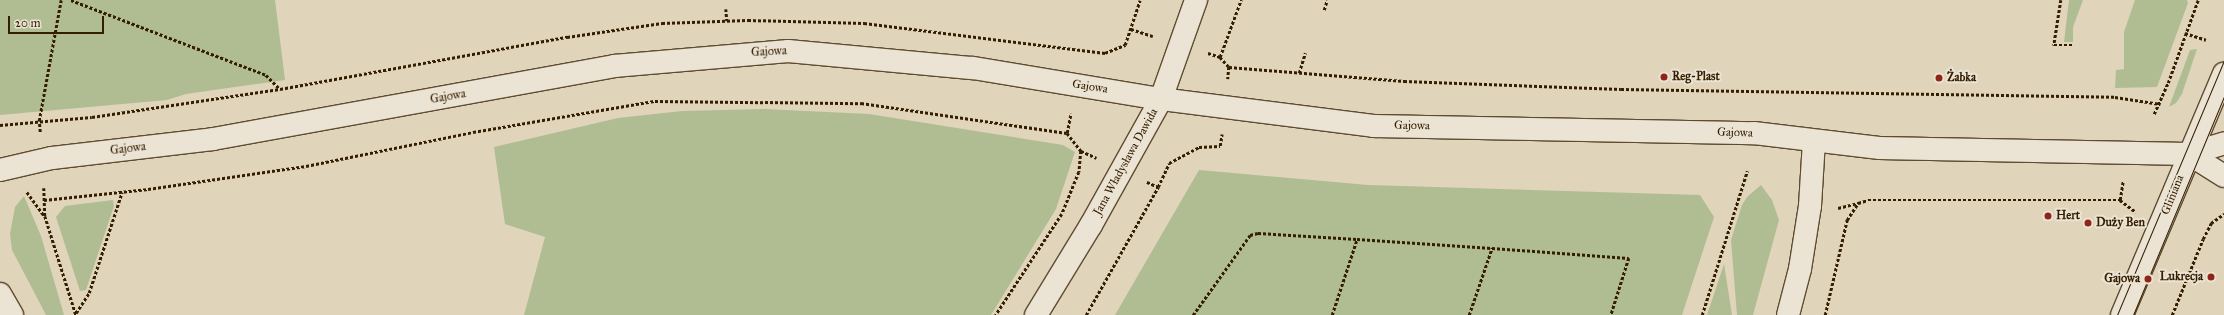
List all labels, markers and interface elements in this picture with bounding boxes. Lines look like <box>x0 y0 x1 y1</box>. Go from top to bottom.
scale bar <box>10 8 106 34</box>
text: 20 m <box>15 16 41 30</box>
street label: Gajowa <box>751 44 787 60</box>
place label: Reg-Plast <box>1672 70 1720 84</box>
place label: Żabka <box>1947 71 1976 85</box>
marker: Reg-Plast <box>1659 72 1669 82</box>
marker: Żabka <box>1934 73 1944 83</box>
street label: Gajowa <box>1071 77 1109 97</box>
street label: Gajowa <box>429 87 467 107</box>
street label: Jana Władysława Dawida <box>1091 106 1161 218</box>
street label: Gajowa <box>1394 118 1430 134</box>
street label: Gajowa <box>1717 125 1753 141</box>
street label: Gajowa <box>109 140 147 158</box>
street label: Gliniana <box>2159 173 2187 217</box>
place label: Hert <box>2056 209 2080 223</box>
marker: Hert <box>2043 211 2053 221</box>
place label: Duży Ben <box>2096 216 2145 230</box>
marker: Duży Ben <box>2083 218 2093 228</box>
place label: Lukrecja <box>2160 270 2203 284</box>
place label: Gajowa <box>2104 272 2140 286</box>
marker: Lukrecja <box>2206 272 2216 282</box>
marker: Gajowa <box>2143 274 2153 284</box>

